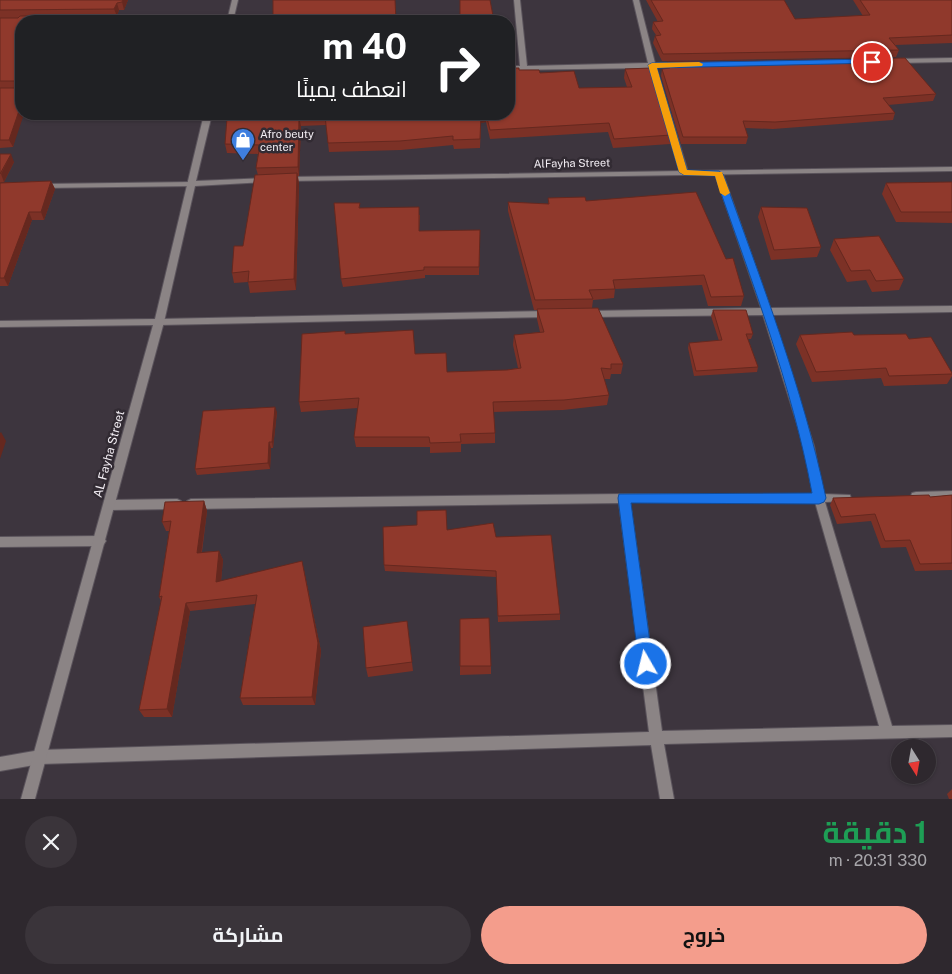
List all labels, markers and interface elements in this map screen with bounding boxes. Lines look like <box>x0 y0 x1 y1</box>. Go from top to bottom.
text: 40 m <box>322 26 407 67</box>
icon: right <box>425 35 490 100</box>
pin <box>851 41 893 83</box>
icon: arrive <box>858 48 886 76</box>
text: انعطف يمينًا <box>296 76 407 102</box>
shop icon: Afro beuty center <box>230 127 256 161</box>
place label: Afro beuty center <box>260 128 314 153</box>
street label: AlFayha Street <box>534 156 610 170</box>
street label: AL Fayha Street <box>91 409 127 499</box>
position arrow <box>619 637 671 689</box>
north arrow <box>891 739 936 784</box>
map controls <box>891 739 936 784</box>
text: 1 دقيقة <box>823 814 927 850</box>
button: close <box>25 816 77 868</box>
text: 330 m · 20:31 <box>829 851 927 870</box>
button: مشاركة <box>25 906 471 964</box>
button: خروج <box>481 906 927 964</box>

